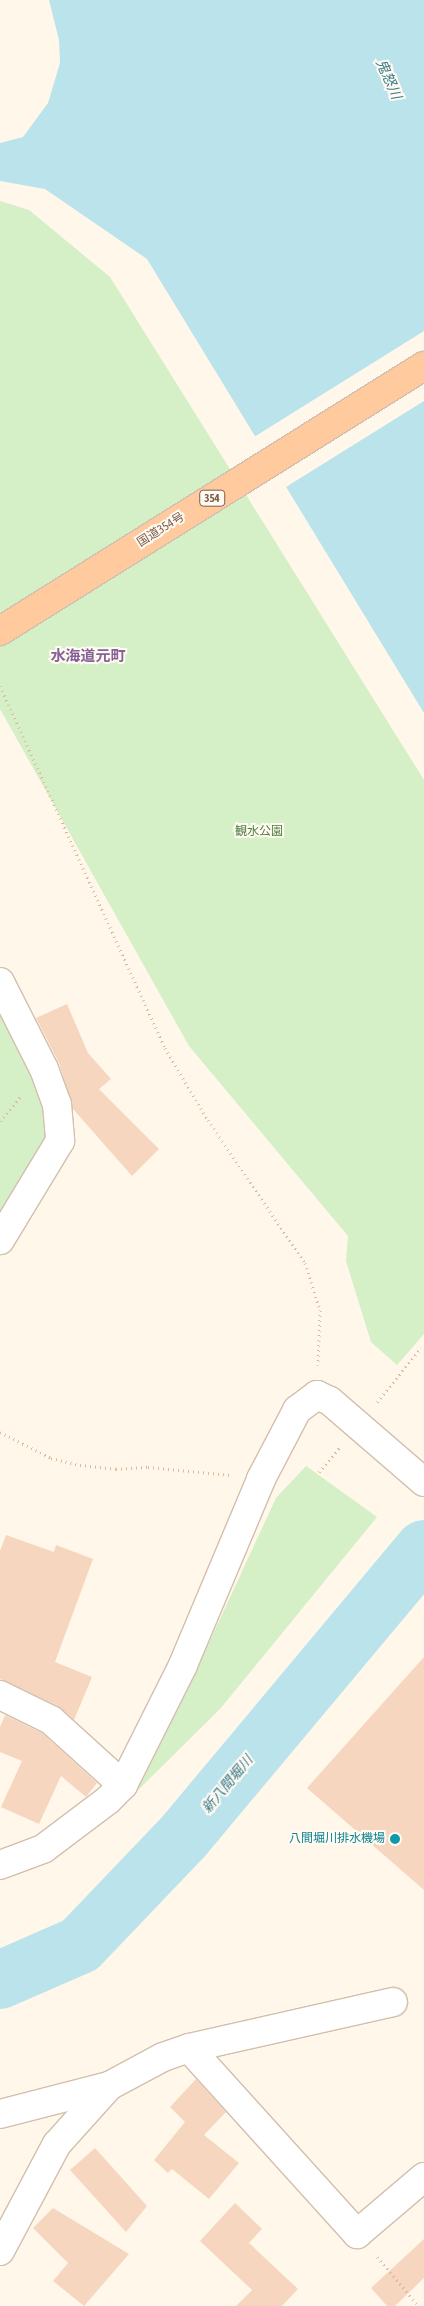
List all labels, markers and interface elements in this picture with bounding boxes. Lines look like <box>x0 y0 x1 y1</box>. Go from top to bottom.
water label: 鬼怒川 <box>373 56 405 102</box>
road number: 354 <box>198 489 226 506</box>
street label: 国道354号 <box>135 510 187 550</box>
district label: 水海道元町 <box>51 647 125 665</box>
park label: 観水公園 <box>235 825 283 839</box>
water label: 新八間堀川 <box>198 1752 256 1816</box>
place label: 八間堀川排水機場 <box>289 1832 385 1846</box>
marker: 八間堀川排水機場 <box>389 1833 401 1845</box>

